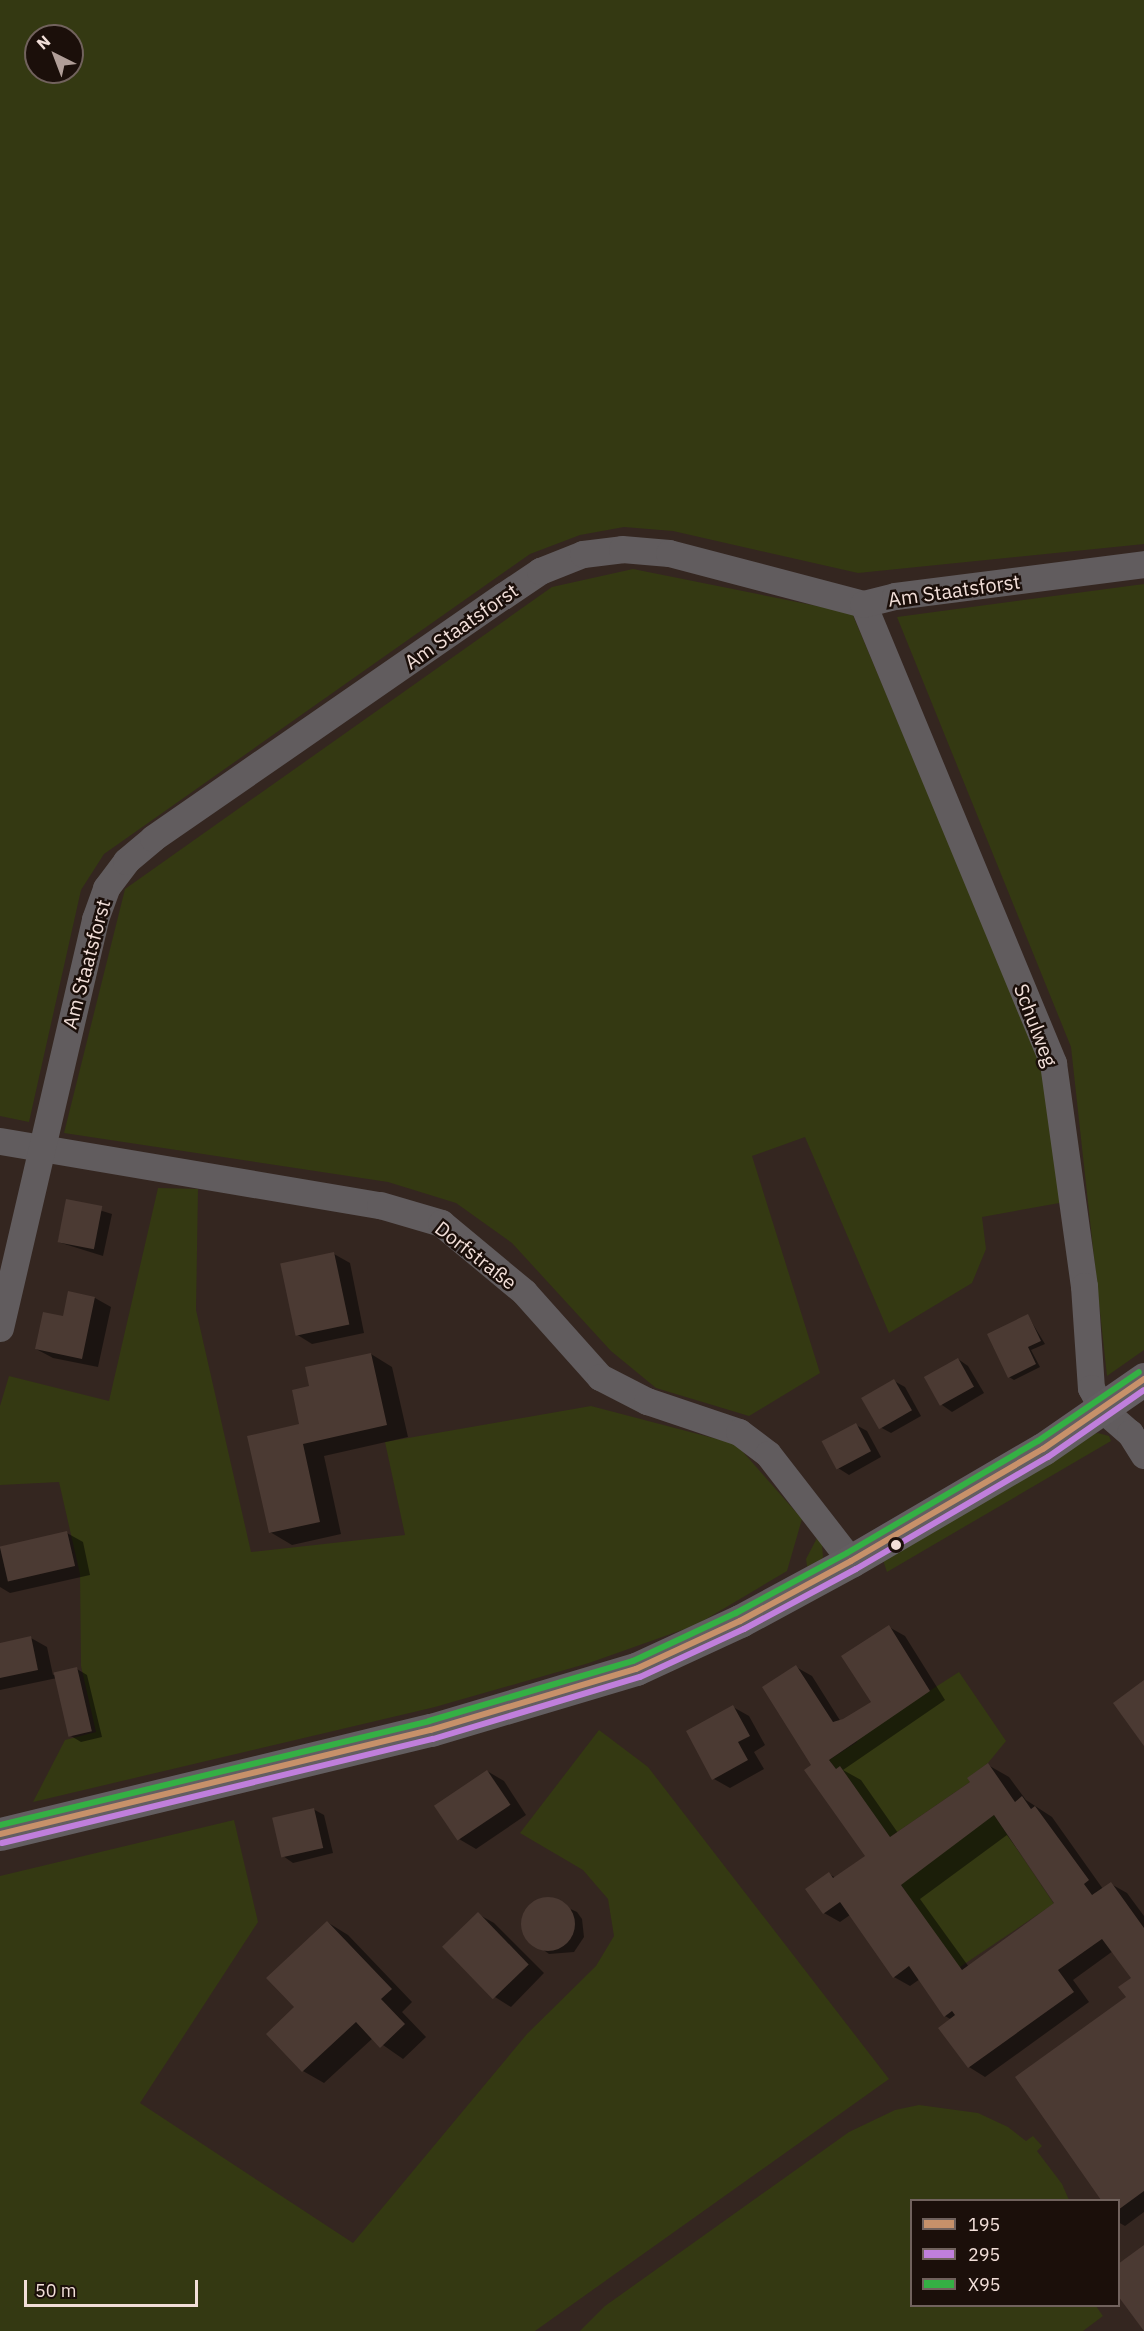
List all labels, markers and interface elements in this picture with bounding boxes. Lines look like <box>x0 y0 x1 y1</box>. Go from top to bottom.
north arrow <box>24 24 84 84</box>
text: N <box>32 31 54 53</box>
street label: Am Staatsforst <box>886 569 1022 611</box>
street label: Am Staatsforst <box>400 578 522 674</box>
street label: Am Staatsforst <box>57 897 115 1031</box>
street label: Schulweg <box>1009 980 1063 1070</box>
street label: Dorfstraße <box>430 1216 522 1294</box>
unlabelled marker <box>890 1539 902 1551</box>
legend <box>910 2199 1120 2307</box>
text: 195 <box>968 2213 1000 2236</box>
text: 295 <box>968 2243 1000 2266</box>
scale bar <box>27 2268 201 2306</box>
text: X95 <box>968 2273 1001 2296</box>
text: 50 m <box>35 2279 77 2302</box>

